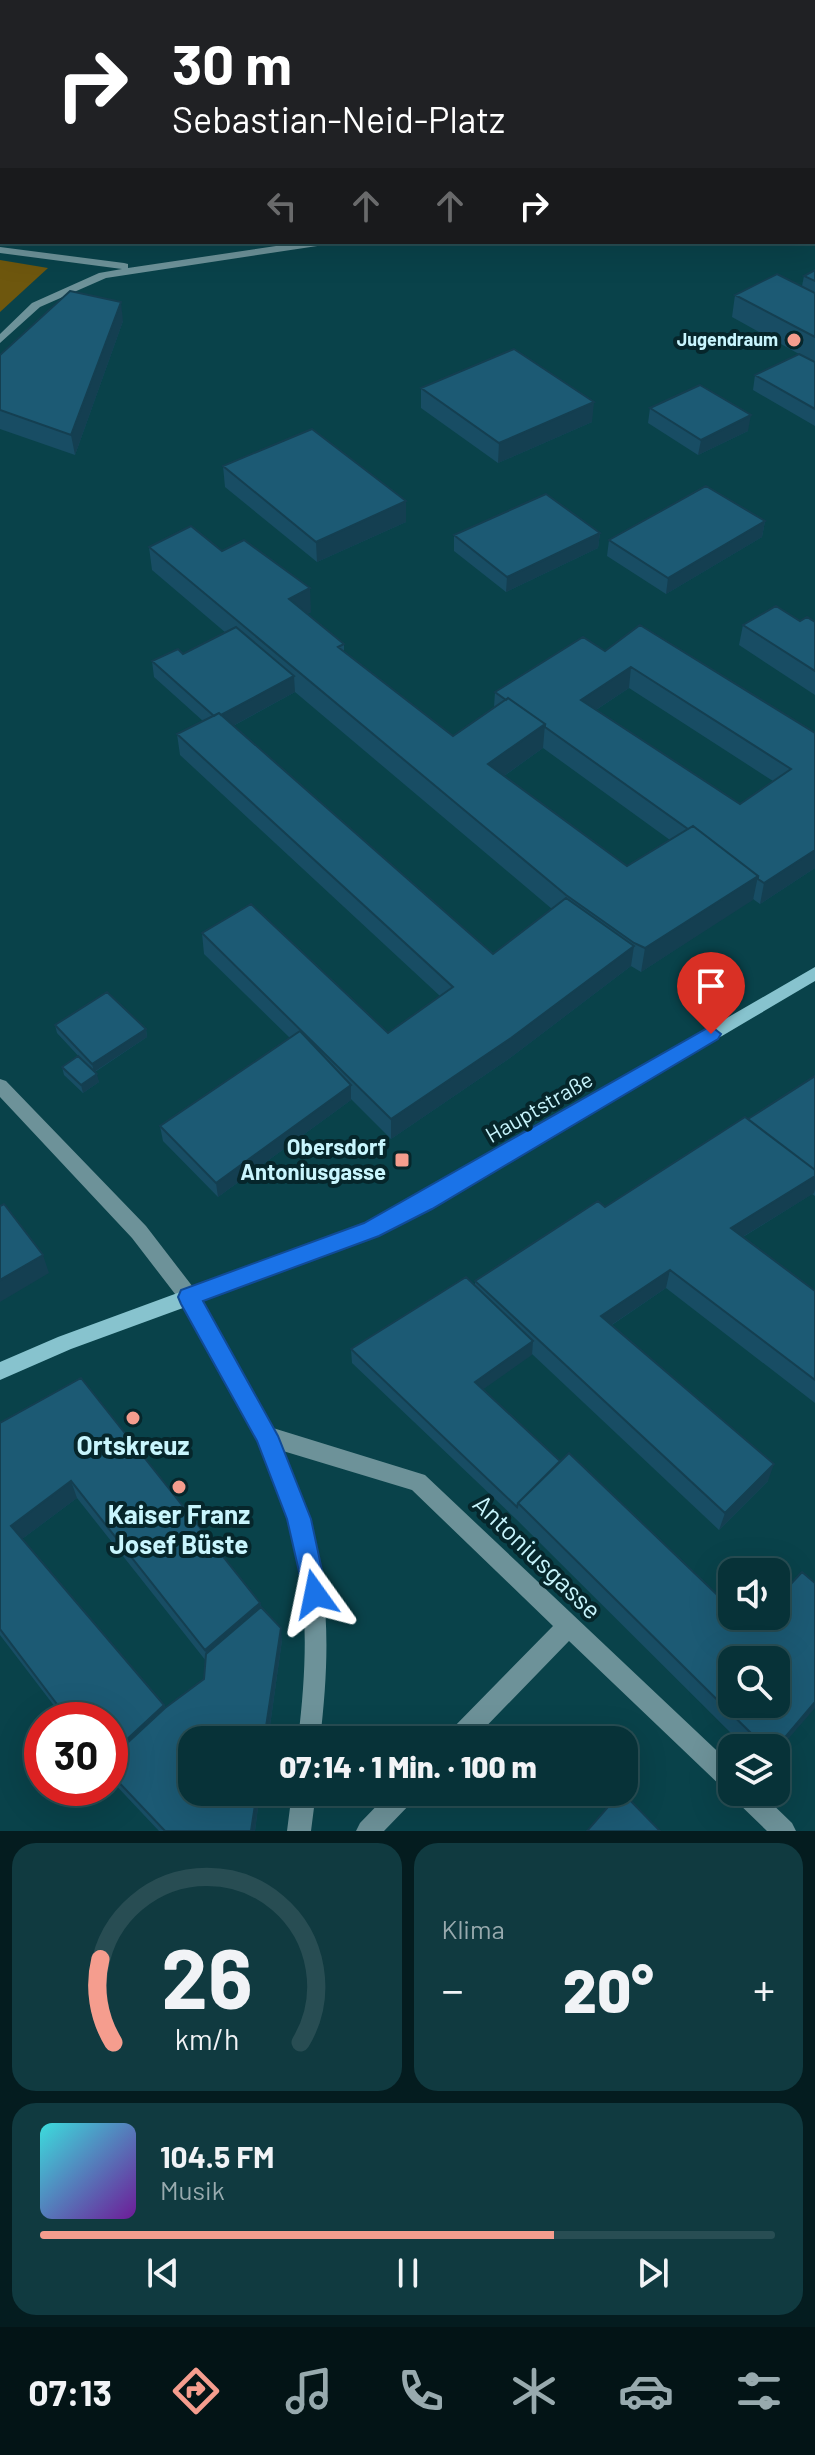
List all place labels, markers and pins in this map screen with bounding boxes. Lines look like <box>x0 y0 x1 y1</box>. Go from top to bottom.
place label: Jugendraum <box>677 328 778 350</box>
marker: Jugendraum <box>785 331 803 349</box>
pin <box>677 952 745 1034</box>
place label: Obersdorf Antoniusgasse <box>240 1133 386 1184</box>
marker: Obersdorf Antoniusgasse <box>393 1151 411 1169</box>
marker: Ortskreuz <box>124 1409 142 1427</box>
place label: Ortskreuz <box>77 1429 190 1460</box>
marker: Kaiser Franz Josef Büste <box>170 1478 188 1496</box>
place label: Kaiser Franz Josef Büste <box>108 1498 250 1559</box>

